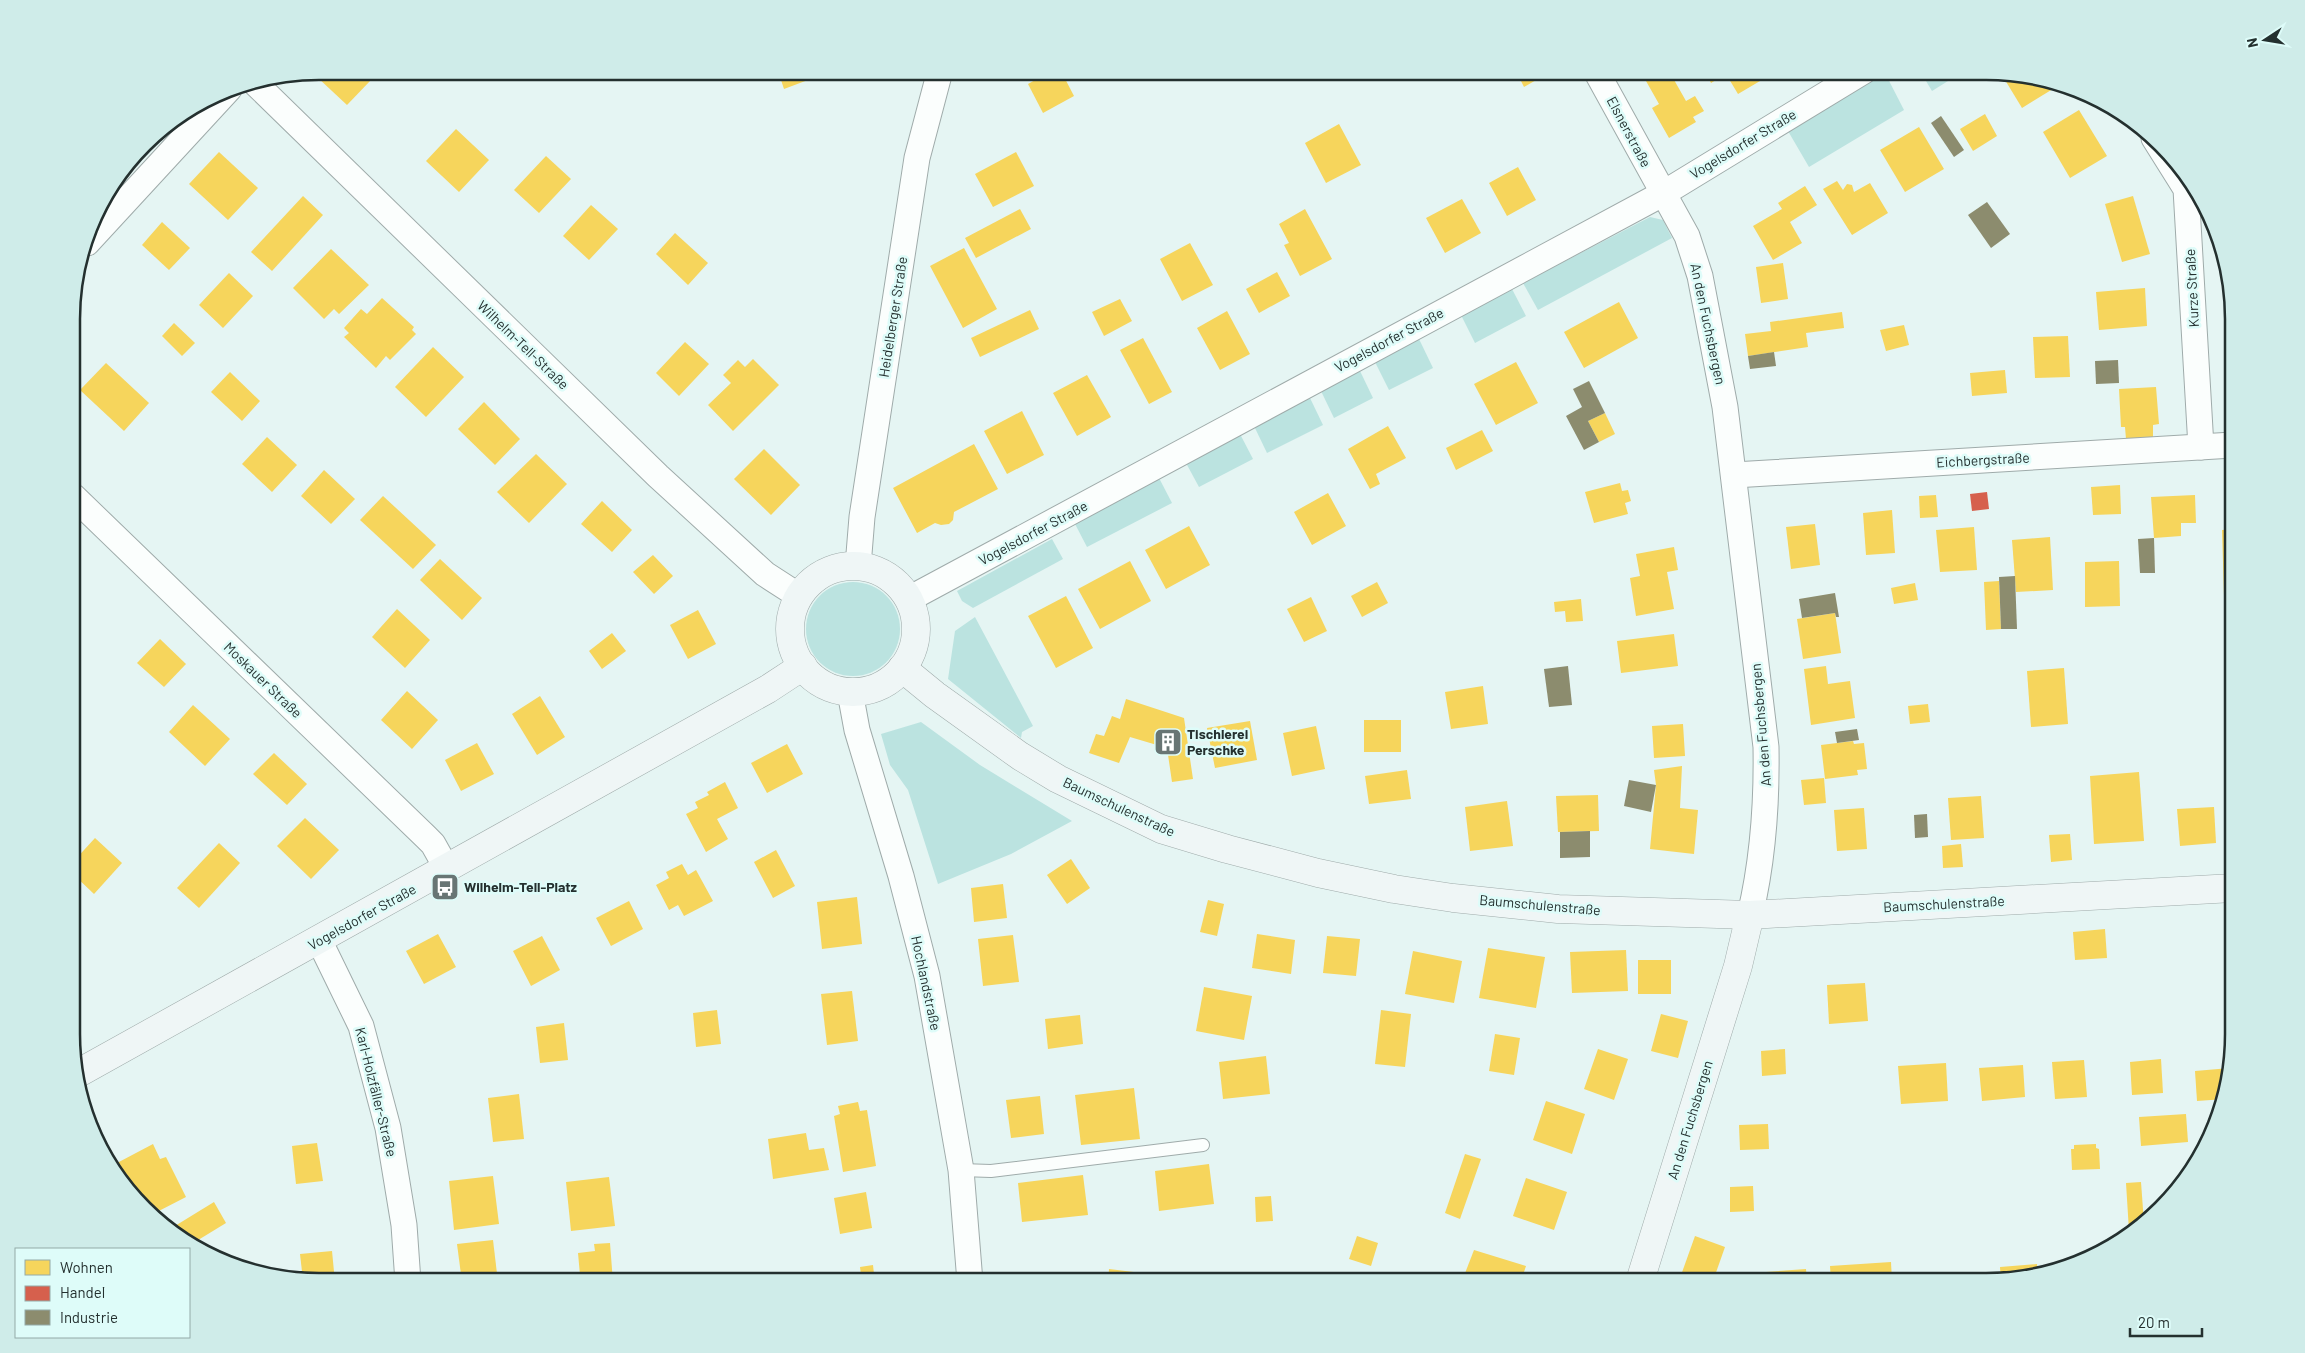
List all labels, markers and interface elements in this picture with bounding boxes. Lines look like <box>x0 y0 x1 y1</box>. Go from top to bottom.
north arrow <box>2240 15 2290 65</box>
text: N <box>2243 36 2261 49</box>
street label: Elsnerstraße <box>1604 93 1655 170</box>
street label: Vogelsdorfer Straße <box>1686 105 1799 182</box>
street label: Kurze Straße <box>2181 248 2202 328</box>
street label: Heidelberger Straße <box>875 255 910 379</box>
street label: An den Fuchsbergen <box>1687 262 1730 386</box>
street label: Wilhelm-Tell-Straße <box>474 297 573 393</box>
street label: Vogelsdorfer Straße <box>1331 304 1446 375</box>
street label: Eichbergstraße <box>1936 449 2030 470</box>
street label: Vogelsdorfer Straße <box>975 497 1090 568</box>
street label: Moskauer Straße <box>221 638 306 721</box>
street label: An den Fuchsbergen <box>1747 663 1774 787</box>
place label: Tischlerei Perschke <box>1187 725 1248 758</box>
building icon: Tischlerei Perschke <box>1153 727 1183 757</box>
street label: Baumschulenstraße <box>1061 773 1178 840</box>
bus stop icon: Wilhelm-Tell-Platz <box>430 872 460 902</box>
place label: Wilhelm-Tell-Platz <box>464 878 578 895</box>
street label: Vogelsdorfer Straße <box>305 880 419 953</box>
street label: Baumschulenstraße <box>1479 891 1601 918</box>
street label: Baumschulenstraße <box>1883 892 2005 915</box>
street label: Hochlandstraße <box>908 934 945 1032</box>
street label: Karl-Holzfäller-Straße <box>352 1025 401 1158</box>
street label: An den Fuchsbergen <box>1663 1058 1716 1181</box>
legend <box>15 1248 190 1338</box>
text: Wohnen <box>60 1258 113 1276</box>
text: Handel <box>60 1283 105 1301</box>
scale bar <box>2130 1306 2202 1338</box>
text: Industrie <box>60 1308 118 1326</box>
text: 20 m <box>2138 1313 2170 1331</box>

